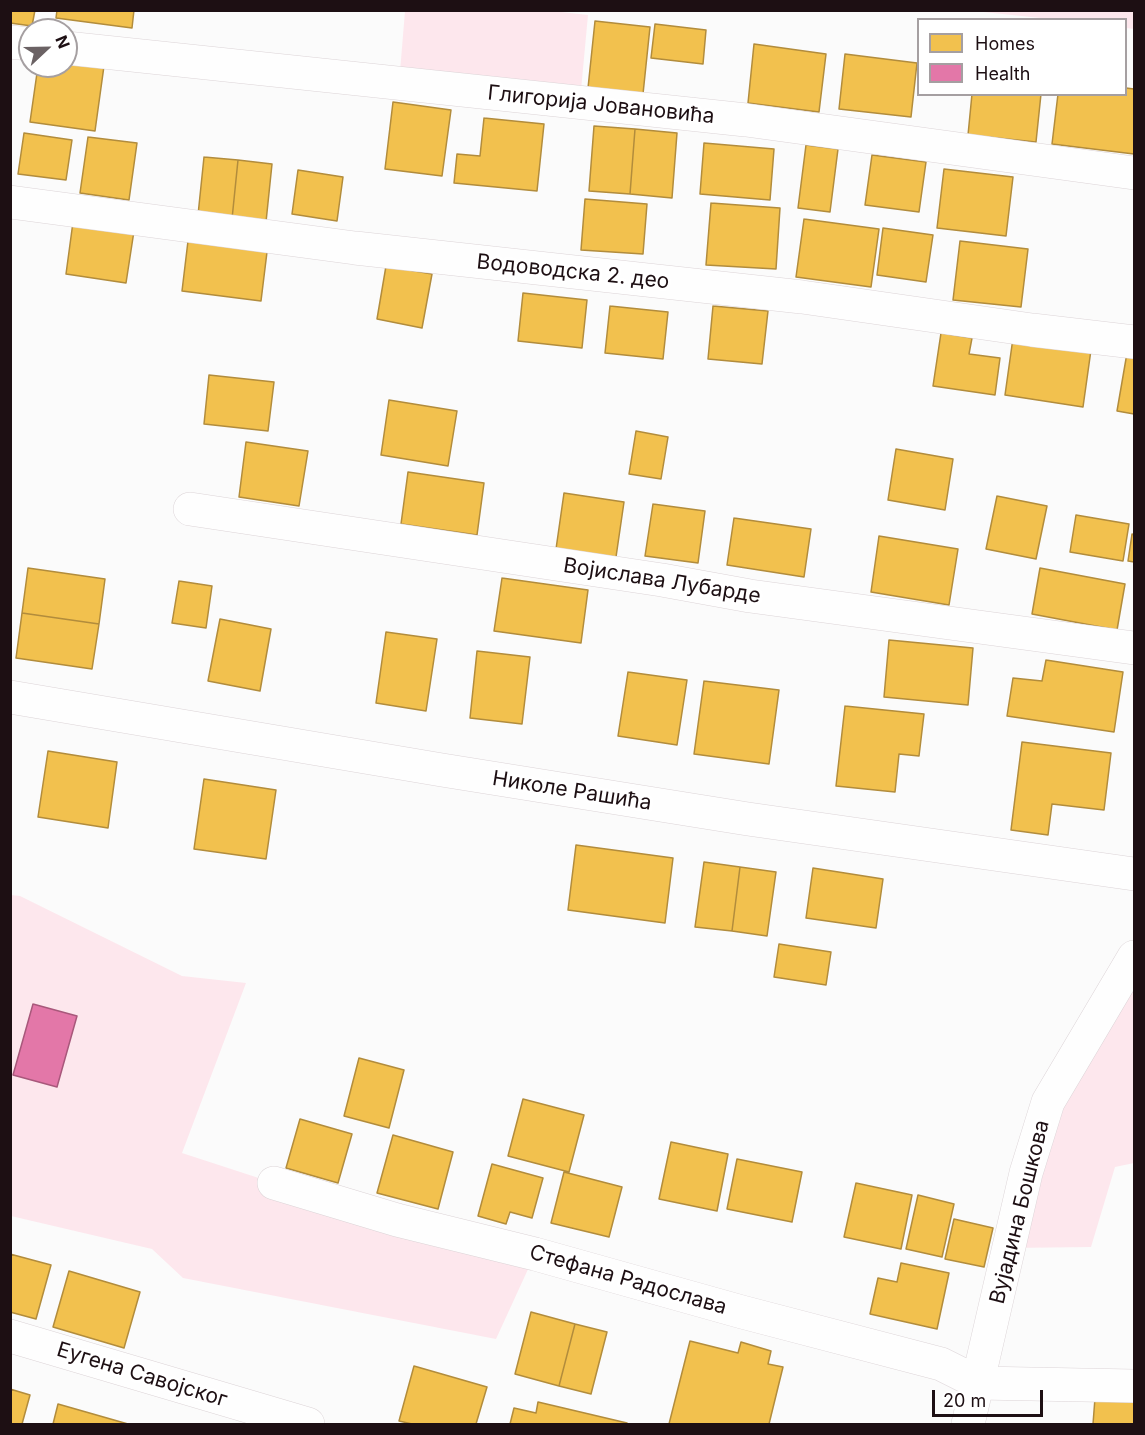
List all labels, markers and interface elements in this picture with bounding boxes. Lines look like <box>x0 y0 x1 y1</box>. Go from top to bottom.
north arrow <box>18 18 78 78</box>
legend <box>917 18 1127 96</box>
text: N <box>51 33 74 51</box>
text: Homes <box>975 33 1035 54</box>
text: Health <box>975 63 1030 84</box>
street label: Глигорија Јовановића <box>486 81 716 129</box>
street label: Водоводска 2. део <box>475 249 671 295</box>
street label: Војислава Лубарде <box>562 553 762 609</box>
street label: Николе Рашића <box>491 766 653 816</box>
street label: Вујадина Бошкова <box>985 1117 1055 1307</box>
street label: Стефана Радослава <box>526 1240 730 1320</box>
street label: Еугена Савојског <box>54 1337 230 1413</box>
scale bar <box>935 1378 1046 1416</box>
text: 20 m <box>943 1390 986 1411</box>

